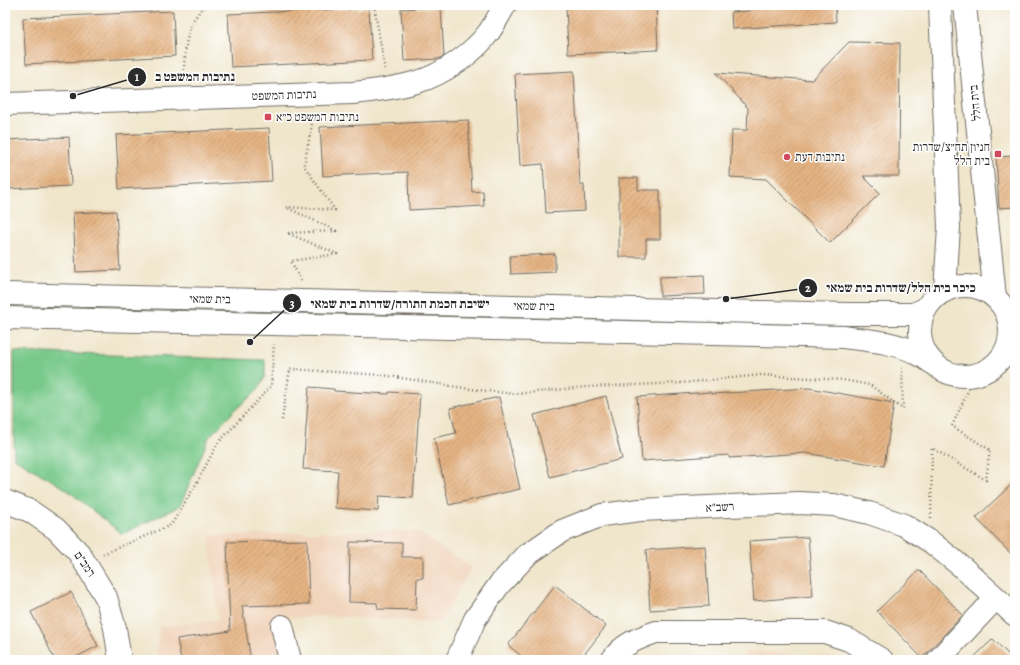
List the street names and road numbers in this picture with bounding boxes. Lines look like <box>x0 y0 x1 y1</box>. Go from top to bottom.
street label: בית הלל <box>965 84 985 122</box>
street label: נתיבות המשפט <box>251 86 317 104</box>
street label: בית שמאי <box>189 291 231 307</box>
street label: בית שמאי <box>513 298 555 314</box>
street label: רשב"א <box>705 498 735 516</box>
street label: רמב"ם <box>71 548 99 580</box>

